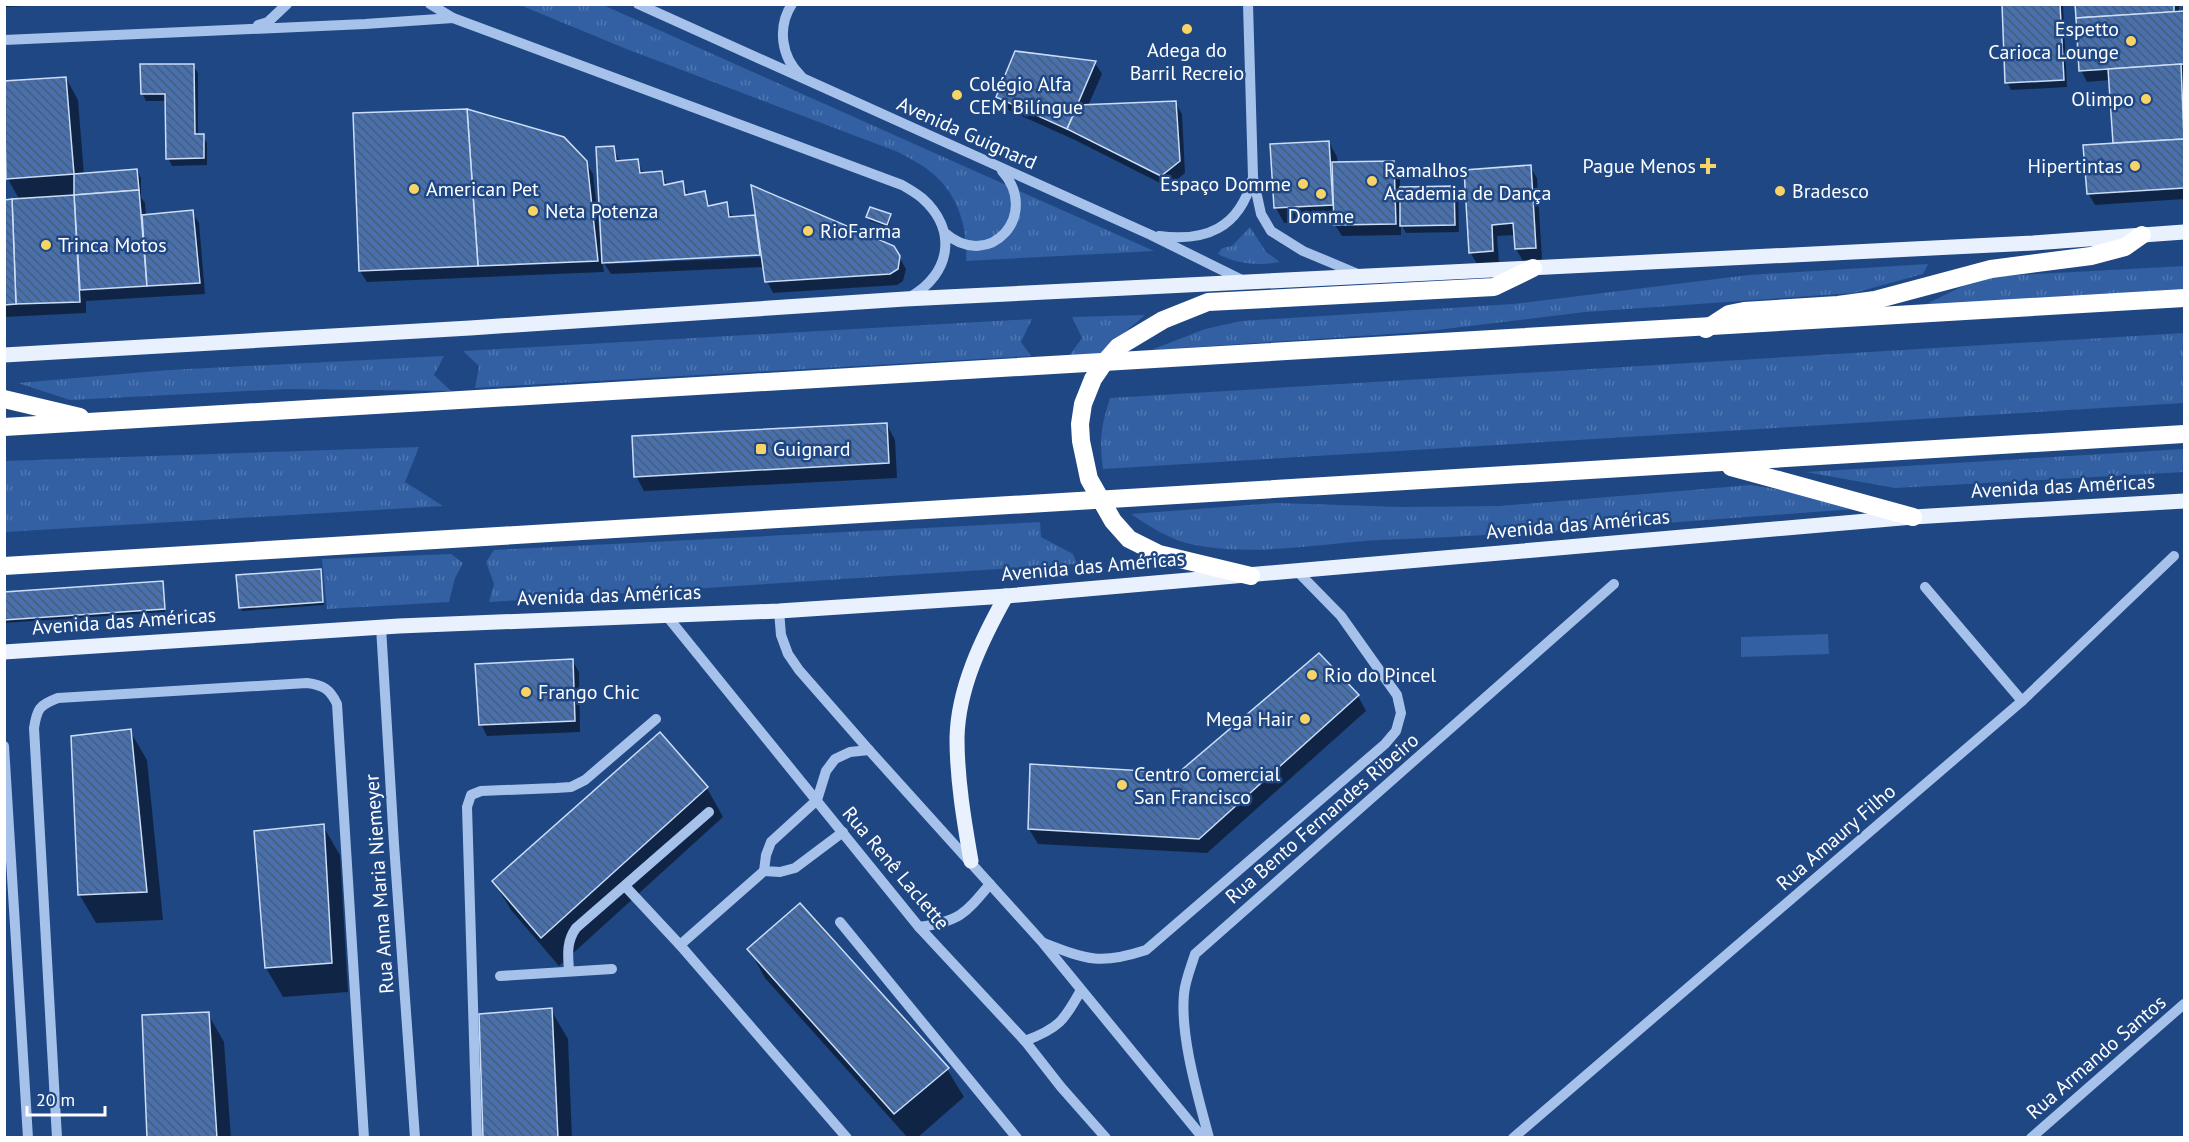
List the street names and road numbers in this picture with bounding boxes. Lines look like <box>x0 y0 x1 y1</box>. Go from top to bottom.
street label: Avenida Guignard <box>893 91 1041 175</box>
street label: Avenida das Américas <box>1970 468 2156 504</box>
street label: Avenida das Américas <box>1485 503 1671 545</box>
street label: Avenida das Américas <box>1000 545 1186 587</box>
street label: Avenida das Américas <box>516 579 702 611</box>
street label: Avenida das Américas <box>31 602 217 640</box>
street label: Rua Bento Fernandes Ribeiro <box>1220 727 1424 909</box>
street label: Rua Anna Maria Niemeyer <box>358 773 400 995</box>
street label: Rua Amaury Filho <box>1771 778 1901 896</box>
street label: Rua Renê Laclette <box>837 801 955 935</box>
street label: Rua Armando Santos <box>2021 989 2171 1125</box>

